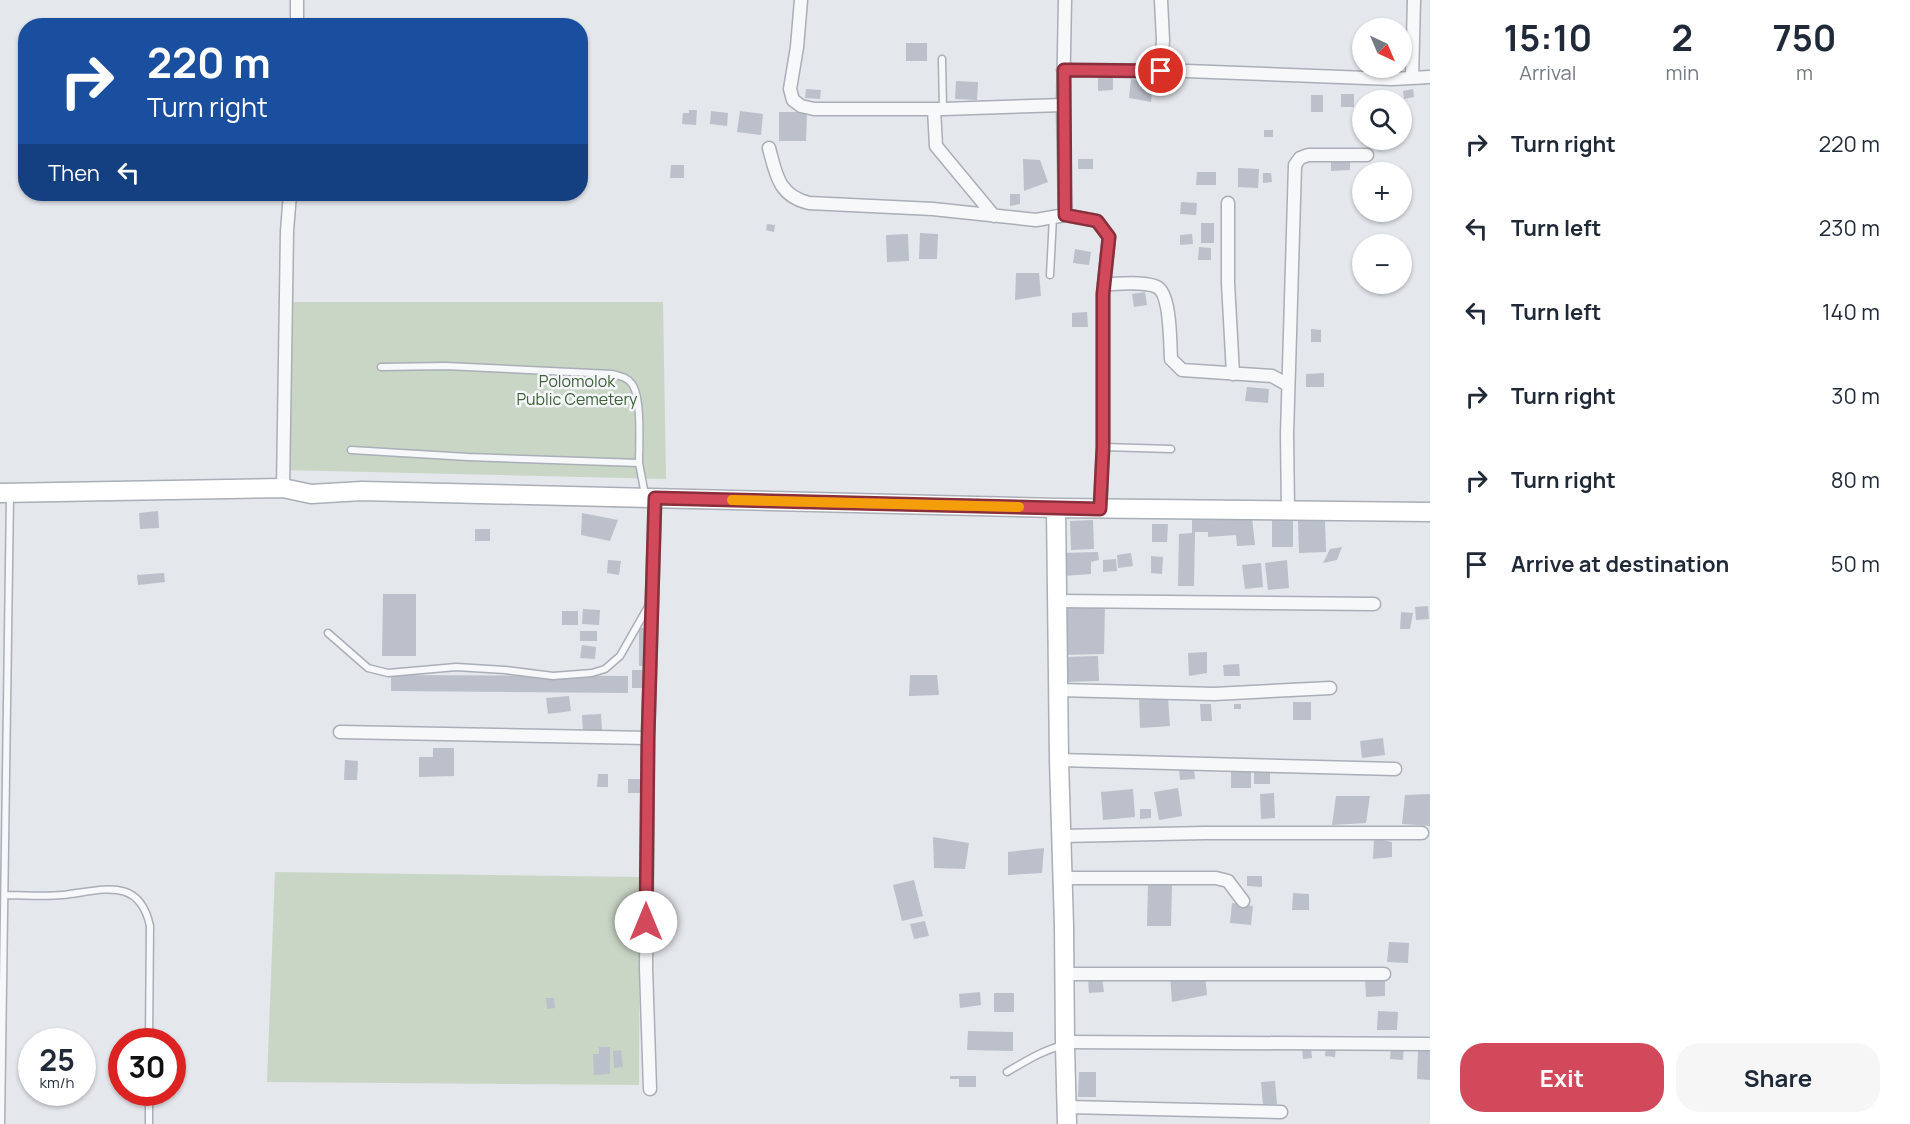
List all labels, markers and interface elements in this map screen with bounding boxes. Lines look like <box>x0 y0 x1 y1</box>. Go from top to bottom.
text: 15:10 <box>1503 13 1592 62</box>
text: 2 <box>1672 13 1693 62</box>
text: 750 <box>1773 13 1837 62</box>
north arrow <box>1352 18 1412 78</box>
map controls <box>1352 18 1412 294</box>
text: 220 m <box>147 33 271 91</box>
icon: right <box>48 42 126 120</box>
pin <box>1135 45 1186 96</box>
icon: arrive <box>1144 54 1177 87</box>
text: Arrival <box>1519 59 1576 86</box>
text: min <box>1666 59 1699 86</box>
text: m <box>1796 59 1813 86</box>
text: Turn right <box>147 88 268 125</box>
button: search <box>1352 90 1412 150</box>
icon: right <box>1460 128 1493 161</box>
text: Turn right <box>1511 129 1616 159</box>
text: 220 m <box>1818 129 1880 159</box>
icon: left <box>112 156 145 189</box>
text: Then <box>48 158 100 188</box>
button: + <box>1352 162 1412 222</box>
icon: left <box>1460 212 1493 245</box>
text: Turn left <box>1511 213 1601 243</box>
text: 230 m <box>1819 213 1880 243</box>
button: − <box>1352 234 1412 294</box>
icon: left <box>1460 296 1493 329</box>
text: Turn left <box>1511 297 1601 327</box>
text: 140 m <box>1822 297 1880 327</box>
park label: Polomolok Public Cemetery <box>516 370 638 410</box>
icon: right <box>1460 380 1493 413</box>
text: Turn right <box>1511 381 1616 411</box>
text: 30 m <box>1831 381 1880 411</box>
icon: right <box>1460 464 1493 497</box>
text: Turn right <box>1511 465 1616 495</box>
text: 80 m <box>1831 465 1880 495</box>
icon: arrive <box>1460 548 1493 581</box>
text: Arrive at destination <box>1511 549 1729 579</box>
text: 50 m <box>1831 549 1880 579</box>
position arrow <box>614 890 678 954</box>
speed limit sign: 30 <box>108 1028 186 1106</box>
text: 25 <box>39 1039 75 1080</box>
button: Exit <box>1460 1043 1664 1112</box>
button: Share <box>1676 1043 1880 1112</box>
text: km/h <box>40 1072 74 1093</box>

